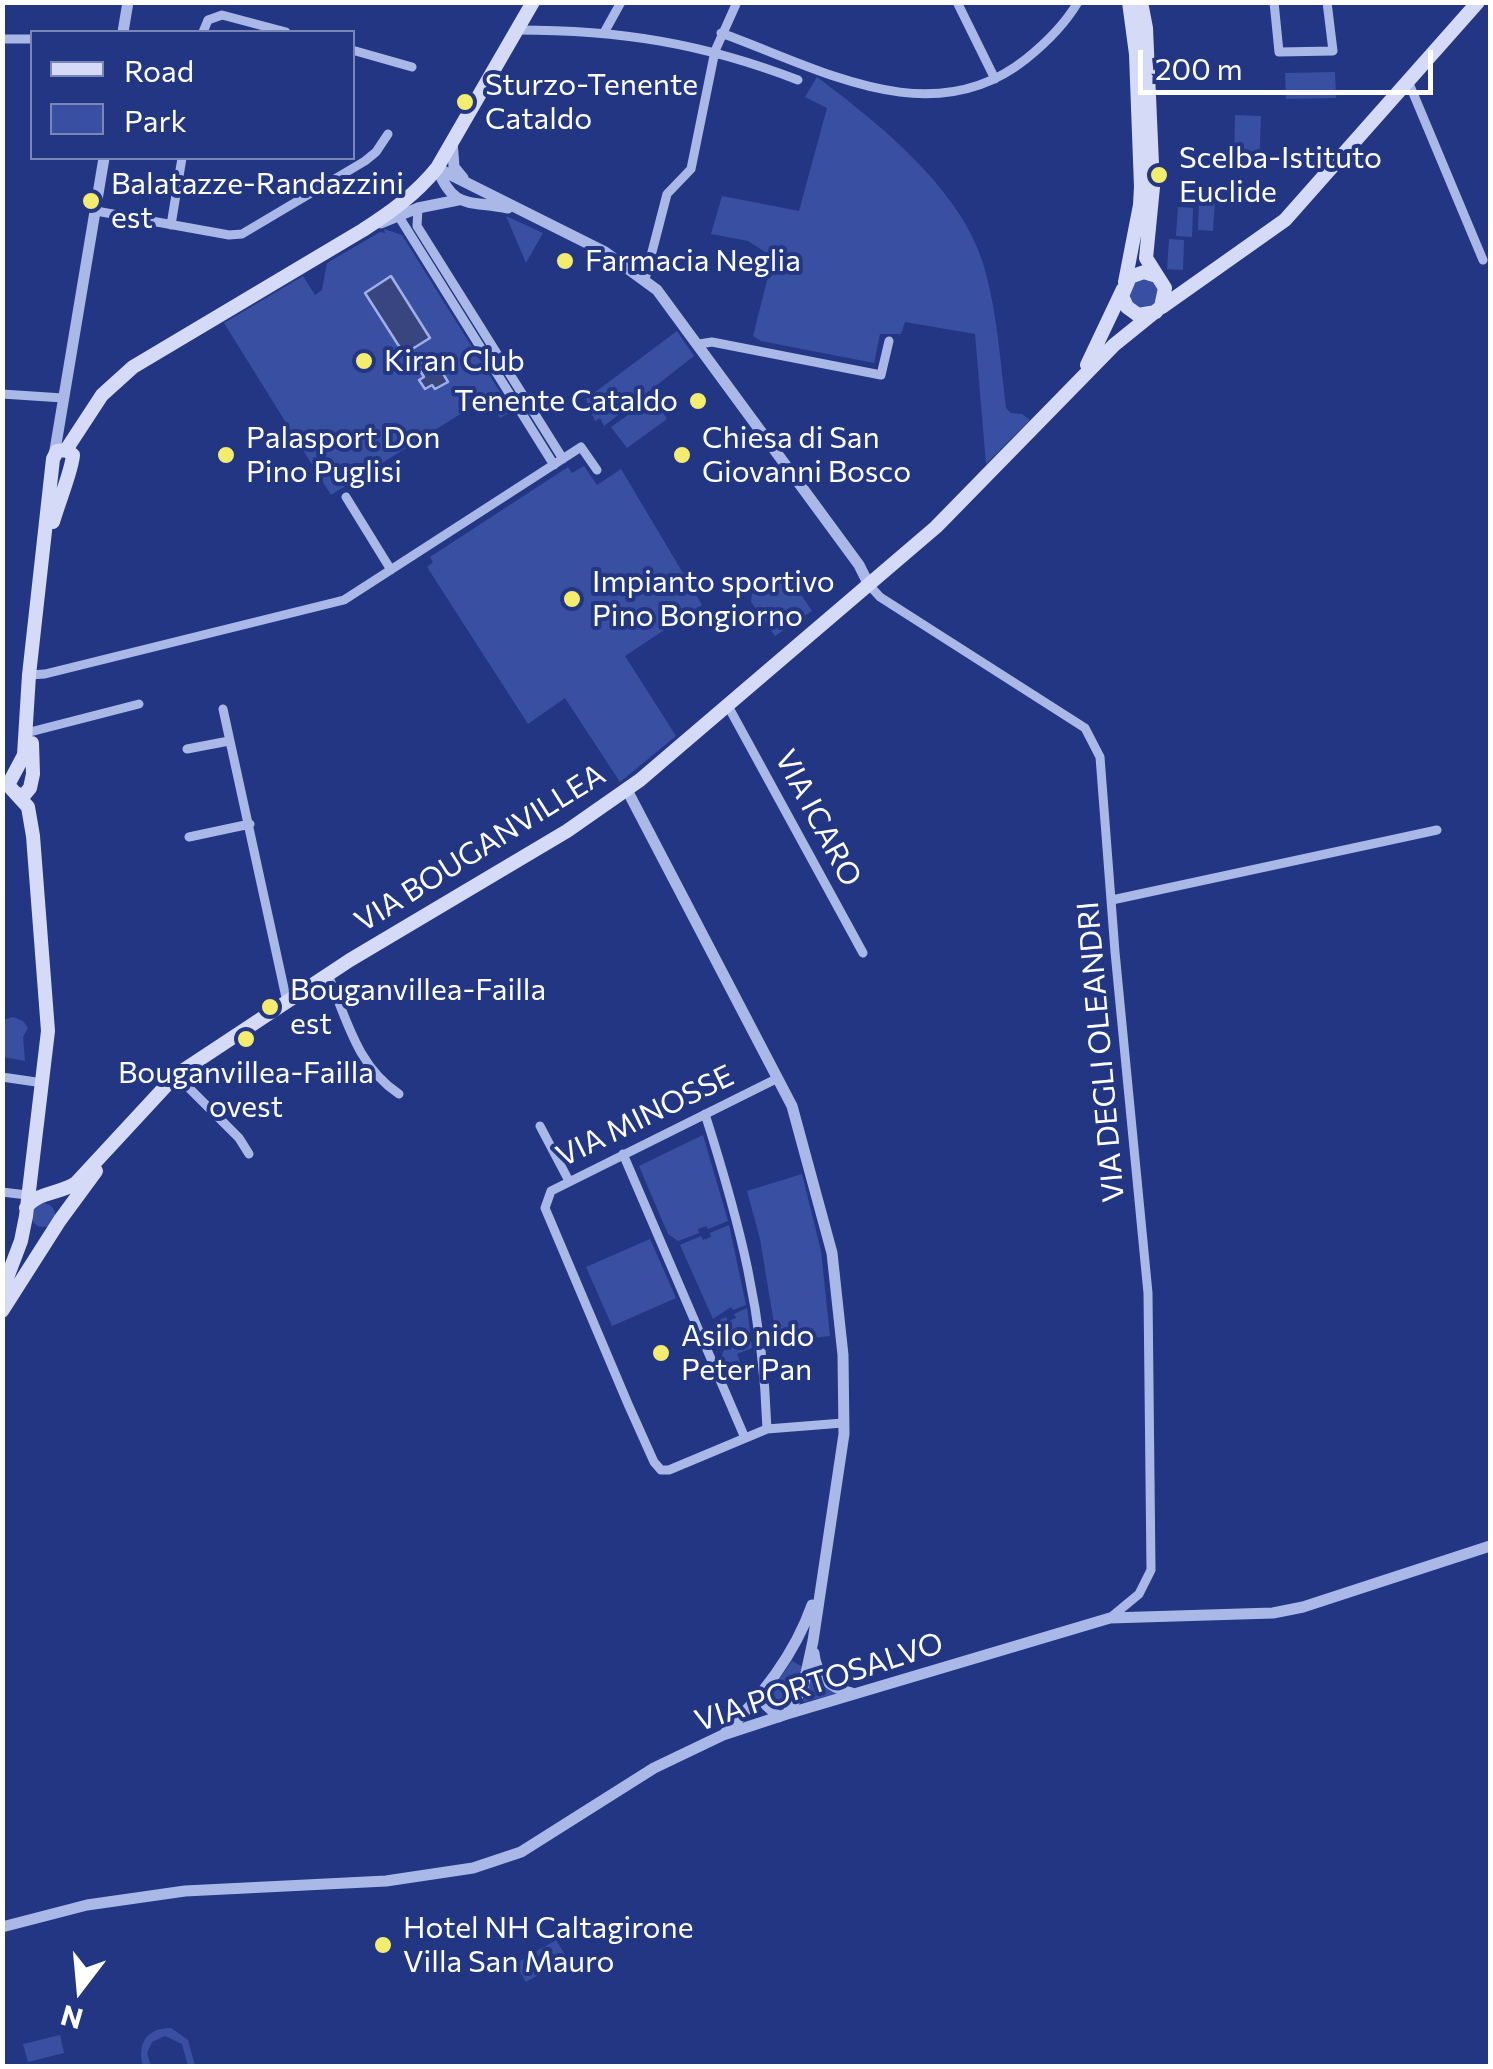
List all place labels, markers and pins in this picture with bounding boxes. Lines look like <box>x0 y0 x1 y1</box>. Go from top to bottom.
place label: Sturzo-Tenente Cataldo <box>485 67 698 138</box>
marker: Sturzo-Tenente Cataldo <box>454 91 476 113</box>
place label: Scelba-Istituto Euclide <box>1179 140 1382 210</box>
marker: Scelba-Istituto Euclide <box>1148 164 1170 186</box>
place label: Balatazze-Randazzini est <box>111 166 404 236</box>
marker: Balatazze-Randazzini est <box>80 190 102 212</box>
place label: Farmacia Neglia <box>585 243 801 279</box>
marker: Farmacia Neglia <box>554 250 576 272</box>
place label: Kiran Club <box>384 343 525 379</box>
marker: Kiran Club <box>353 350 375 372</box>
place label: Tenente Cataldo <box>454 383 678 419</box>
marker: Tenente Cataldo <box>687 390 709 412</box>
place label: Palasport Don Pino Puglisi <box>246 420 440 490</box>
place label: Chiesa di San Giovanni Bosco <box>702 420 911 490</box>
marker: Palasport Don Pino Puglisi <box>215 444 237 466</box>
marker: Chiesa di San Giovanni Bosco <box>671 444 693 466</box>
place label: Impianto sportivo Pino Bongiorno <box>592 564 835 634</box>
marker: Impianto sportivo Pino Bongiorno <box>561 588 583 610</box>
place label: Bouganvillea-Failla est <box>290 972 546 1042</box>
marker: Bouganvillea-Failla est <box>259 996 281 1018</box>
marker: Bouganvillea-Failla ovest <box>235 1028 257 1050</box>
place label: Bouganvillea-Failla ovest <box>118 1055 374 1126</box>
place label: Asilo nido Peter Pan <box>681 1318 814 1388</box>
marker: Asilo nido Peter Pan <box>650 1342 672 1364</box>
place label: Hotel NH Caltagirone Villa San Mauro <box>403 1910 694 1980</box>
marker: Hotel NH Caltagirone Villa San Mauro <box>372 1934 394 1956</box>

